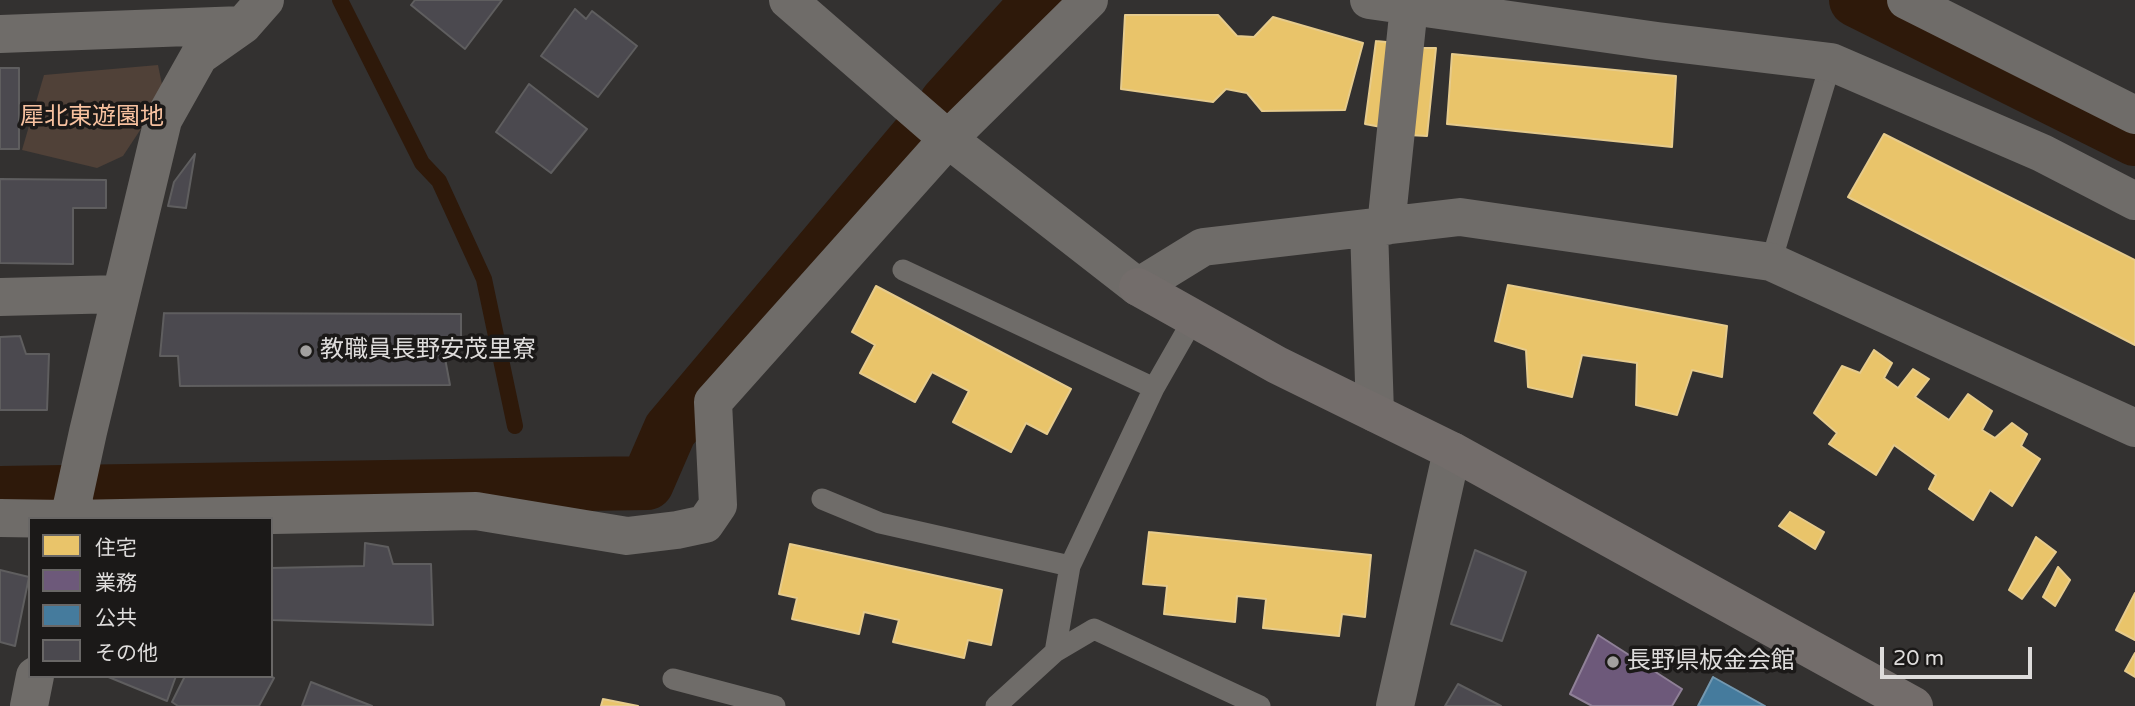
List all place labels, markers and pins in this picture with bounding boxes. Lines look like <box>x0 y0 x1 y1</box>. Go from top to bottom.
place label: 教職員長野安茂里寮 <box>320 337 536 365</box>
marker: 教職員長野安茂里寮 <box>298 343 314 359</box>
place label: 長野県板金会館 <box>1627 648 1795 676</box>
marker: 長野県板金会館 <box>1605 654 1621 670</box>

